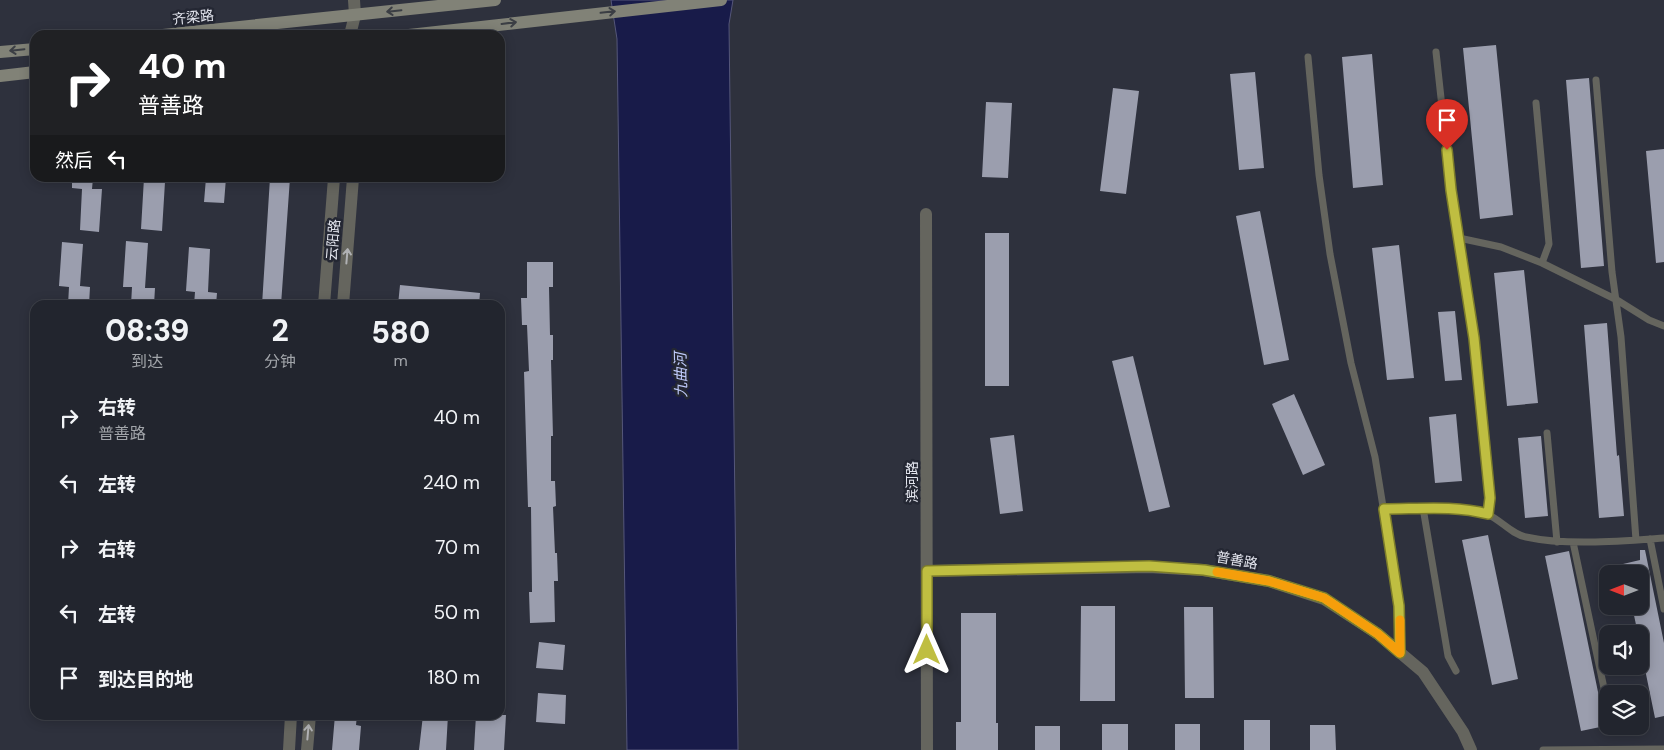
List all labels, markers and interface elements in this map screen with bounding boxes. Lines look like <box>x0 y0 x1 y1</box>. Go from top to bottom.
street label: 齐梁路 <box>171 6 215 28</box>
one-way arrow <box>386 6 402 16</box>
one-way arrow <box>599 7 615 17</box>
one-way arrow <box>501 18 517 28</box>
text: 40 m <box>138 43 227 89</box>
one-way arrow <box>10 45 26 55</box>
icon: right <box>55 50 120 115</box>
text: 普善路 <box>138 91 204 120</box>
pin <box>1426 99 1468 150</box>
icon: arrive <box>1433 106 1461 134</box>
icon: left <box>103 145 131 173</box>
text: 然后 <box>55 148 93 173</box>
street label: 云阳路 <box>322 218 344 262</box>
one-way arrow <box>342 249 352 265</box>
text: 08:39 <box>105 311 189 350</box>
text: 2 <box>272 311 289 350</box>
text: 580 <box>371 313 430 352</box>
water label: 九曲河 <box>671 349 691 398</box>
text: m <box>393 350 408 371</box>
text: 到达 <box>131 351 163 372</box>
text: 分钟 <box>264 351 296 372</box>
text: 右转 <box>98 395 136 420</box>
icon: right <box>55 404 83 432</box>
text: 40 m <box>433 405 480 430</box>
text: 普善路 <box>98 423 146 444</box>
street label: 滨河路 <box>903 461 921 503</box>
icon: left <box>55 469 83 497</box>
text: 240 m <box>423 470 480 495</box>
text: 左转 <box>98 472 136 497</box>
icon: right <box>55 534 83 562</box>
text: 70 m <box>435 535 480 560</box>
text: 右转 <box>98 537 136 562</box>
street label: 普善路 <box>1215 547 1259 573</box>
north arrow <box>1599 565 1649 615</box>
map controls <box>1599 565 1649 735</box>
icon: left <box>55 599 83 627</box>
text: 50 m <box>433 600 480 625</box>
text: 左转 <box>98 602 136 627</box>
position arrow <box>900 623 952 675</box>
button: sound <box>1599 625 1649 675</box>
icon: arrive <box>55 664 83 692</box>
text: 180 m <box>428 665 480 690</box>
text: 到达目的地 <box>98 667 193 692</box>
button: layers <box>1599 685 1649 735</box>
one-way arrow <box>304 725 313 741</box>

